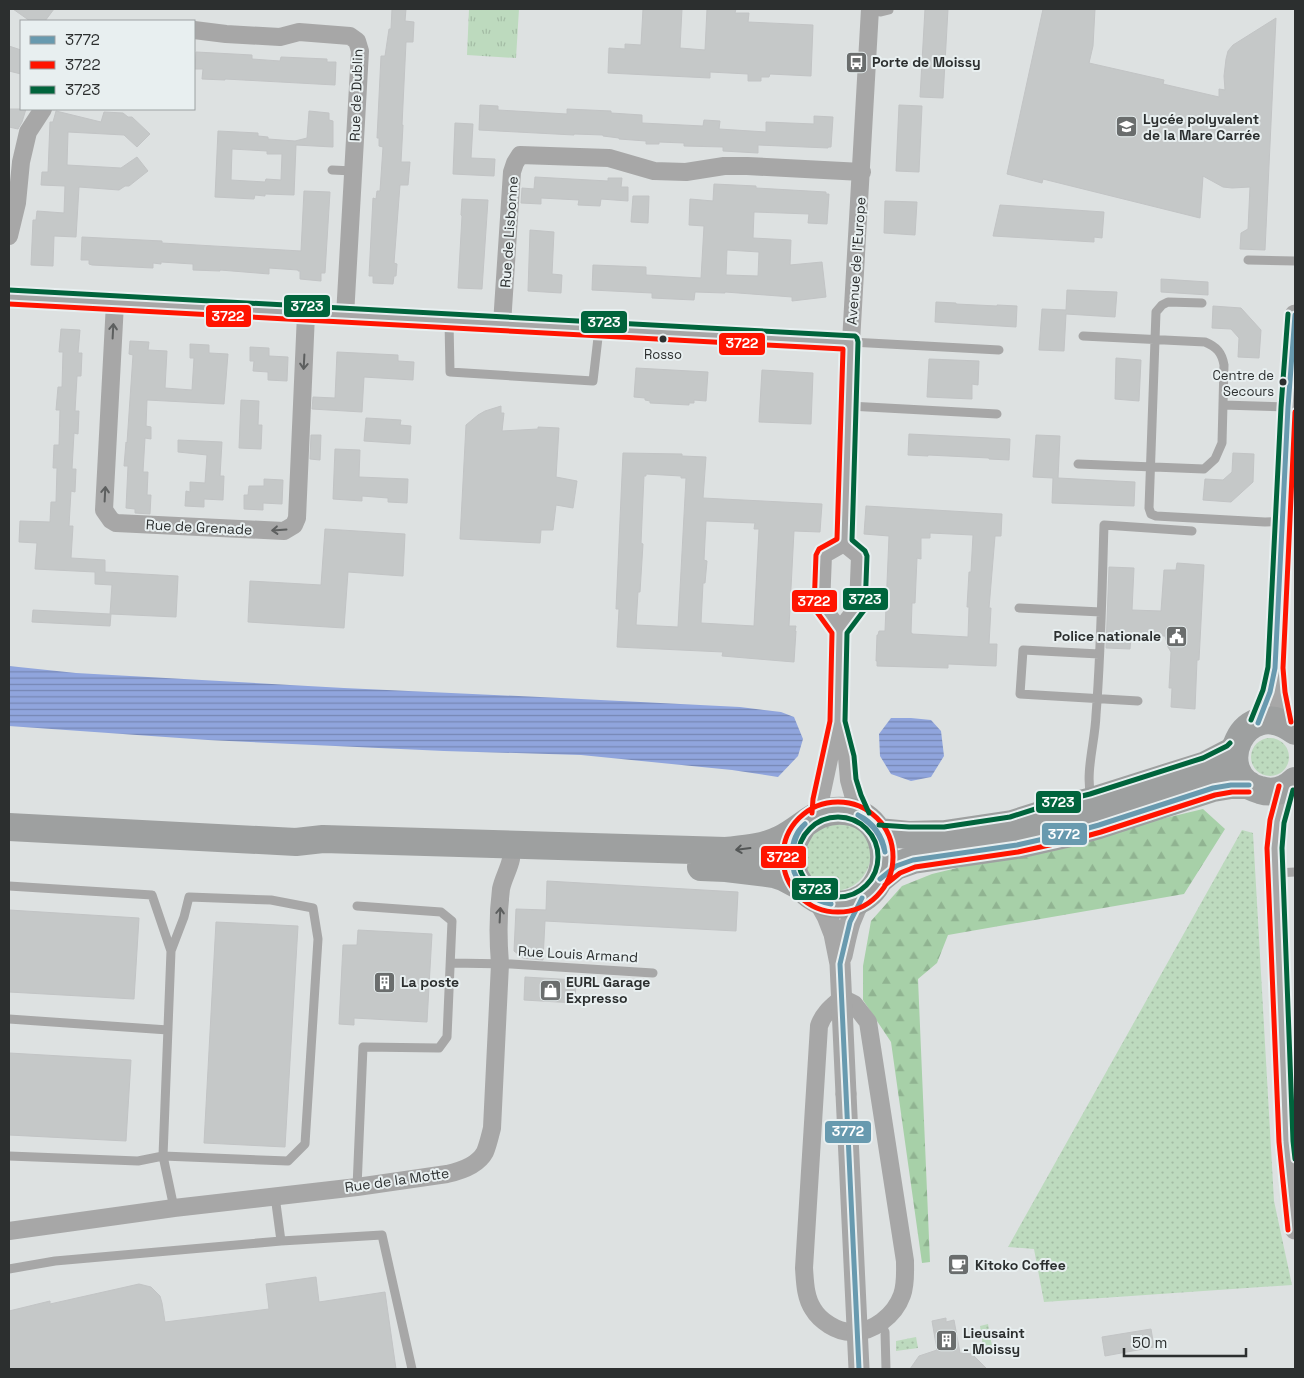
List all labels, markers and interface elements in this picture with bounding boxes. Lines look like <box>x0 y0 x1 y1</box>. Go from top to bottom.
legend <box>20 20 195 110</box>
text: 3772 <box>65 30 100 49</box>
street label: Rue de Dublin <box>345 48 367 142</box>
bus stop icon: Porte de Moissy <box>844 50 868 74</box>
place label: Porte de Moissy <box>872 53 981 71</box>
text: 3722 <box>65 55 100 74</box>
text: 3723 <box>65 80 100 99</box>
place label: Lycée polyvalent de la Mare Carrée <box>1143 110 1260 144</box>
school or university icon: Lycée polyvalent de la Mare Carrée <box>1115 115 1139 139</box>
street label: Rue de Lisbonne <box>496 176 522 288</box>
street label: Avenue de l'Europe <box>843 196 869 326</box>
line badge: 3723 <box>283 294 331 318</box>
text: 3723 <box>290 297 324 315</box>
line badge: 3722 <box>205 304 252 328</box>
text: 3722 <box>212 307 244 325</box>
line badge: 3723 <box>580 310 628 334</box>
text: 3723 <box>587 313 621 331</box>
one-way arrow <box>109 324 118 340</box>
line badge: 3722 <box>718 332 766 356</box>
marker: Rosso <box>658 334 668 344</box>
text: 3722 <box>726 334 758 352</box>
place label: Rosso <box>644 346 682 363</box>
one-way arrow <box>299 354 308 370</box>
place label: Centre de Secours <box>1212 367 1274 400</box>
marker: Centre de Secours <box>1278 377 1288 387</box>
one-way arrow <box>101 486 110 502</box>
street label: Rue de Grenade <box>145 515 253 539</box>
one-way arrow <box>271 525 287 535</box>
line badge: 3723 <box>842 587 889 611</box>
line badge: 3722 <box>791 589 838 613</box>
text: 3723 <box>848 590 882 608</box>
text: 3722 <box>798 592 830 610</box>
public building icon: Police nationale <box>1165 624 1189 648</box>
place label: Police nationale <box>1053 627 1161 645</box>
line badge: 3723 <box>1035 790 1082 814</box>
text: 3723 <box>1041 793 1075 811</box>
line badge: 3772 <box>1041 822 1088 846</box>
text: 3772 <box>1048 825 1080 843</box>
one-way arrow <box>735 844 751 854</box>
line badge: 3722 <box>760 845 807 869</box>
text: 3722 <box>767 848 799 866</box>
line badge: 3723 <box>791 877 839 901</box>
text: 3723 <box>798 880 832 898</box>
one-way arrow <box>495 908 504 924</box>
street label: Rue Louis Armand <box>518 942 638 966</box>
building icon: La poste <box>373 970 397 994</box>
place label: La poste <box>401 973 459 991</box>
place label: EURL Garage Expresso <box>566 973 650 1007</box>
shop icon: EURL Garage Expresso <box>538 978 562 1002</box>
line badge: 3772 <box>824 1120 872 1144</box>
text: 3772 <box>832 1122 864 1140</box>
street label: Rue de la Motte <box>344 1164 450 1196</box>
cafe icon: Kitoko Coffee <box>947 1253 971 1277</box>
place label: Kitoko Coffee <box>975 1256 1066 1274</box>
place label: Lieusaint - Moissy <box>963 1324 1025 1358</box>
scale bar <box>1124 1326 1246 1358</box>
building icon: Lieusaint - Moissy <box>935 1329 959 1353</box>
text: 50 m <box>1132 1333 1167 1352</box>

